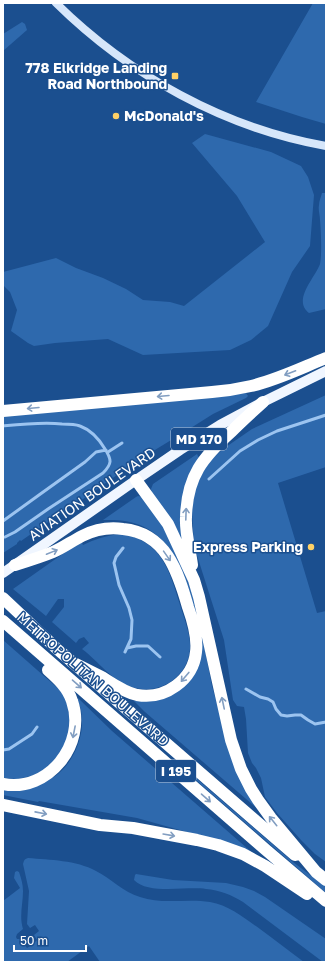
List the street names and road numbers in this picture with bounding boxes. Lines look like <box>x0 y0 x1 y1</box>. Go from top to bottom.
road number: MD 170 <box>171 428 227 450</box>
street label: AVIATION BOULEVARD <box>25 443 158 544</box>
street label: METROPOLITAN BOULEVARD <box>14 608 173 749</box>
road number: I 195 <box>156 760 196 782</box>

